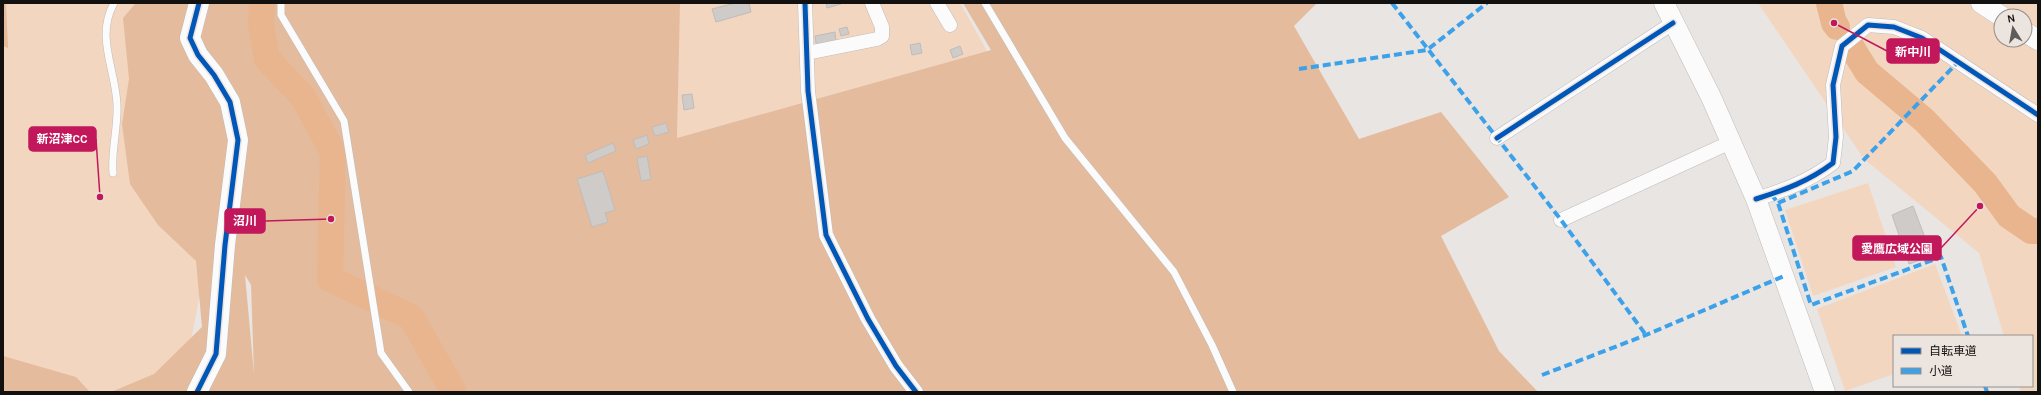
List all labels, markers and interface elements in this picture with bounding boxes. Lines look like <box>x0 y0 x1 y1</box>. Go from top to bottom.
north arrow <box>1993 8 2033 48</box>
text: N <box>2006 12 2016 26</box>
callout: 新中川 <box>1887 39 1939 63</box>
text: 新中川 <box>1895 45 1931 59</box>
callout: 新沼津CC <box>29 127 96 151</box>
text: 新沼津CC <box>36 132 88 146</box>
callout: 沼川 <box>225 209 265 233</box>
text: 沼川 <box>233 214 257 228</box>
callout: 愛鷹広域公園 <box>1853 236 1941 260</box>
text: 愛鷹広域公園 <box>1861 242 1933 256</box>
legend <box>1893 335 2033 387</box>
text: 自転車道 <box>1929 344 1977 358</box>
text: 小道 <box>1929 364 1953 378</box>

